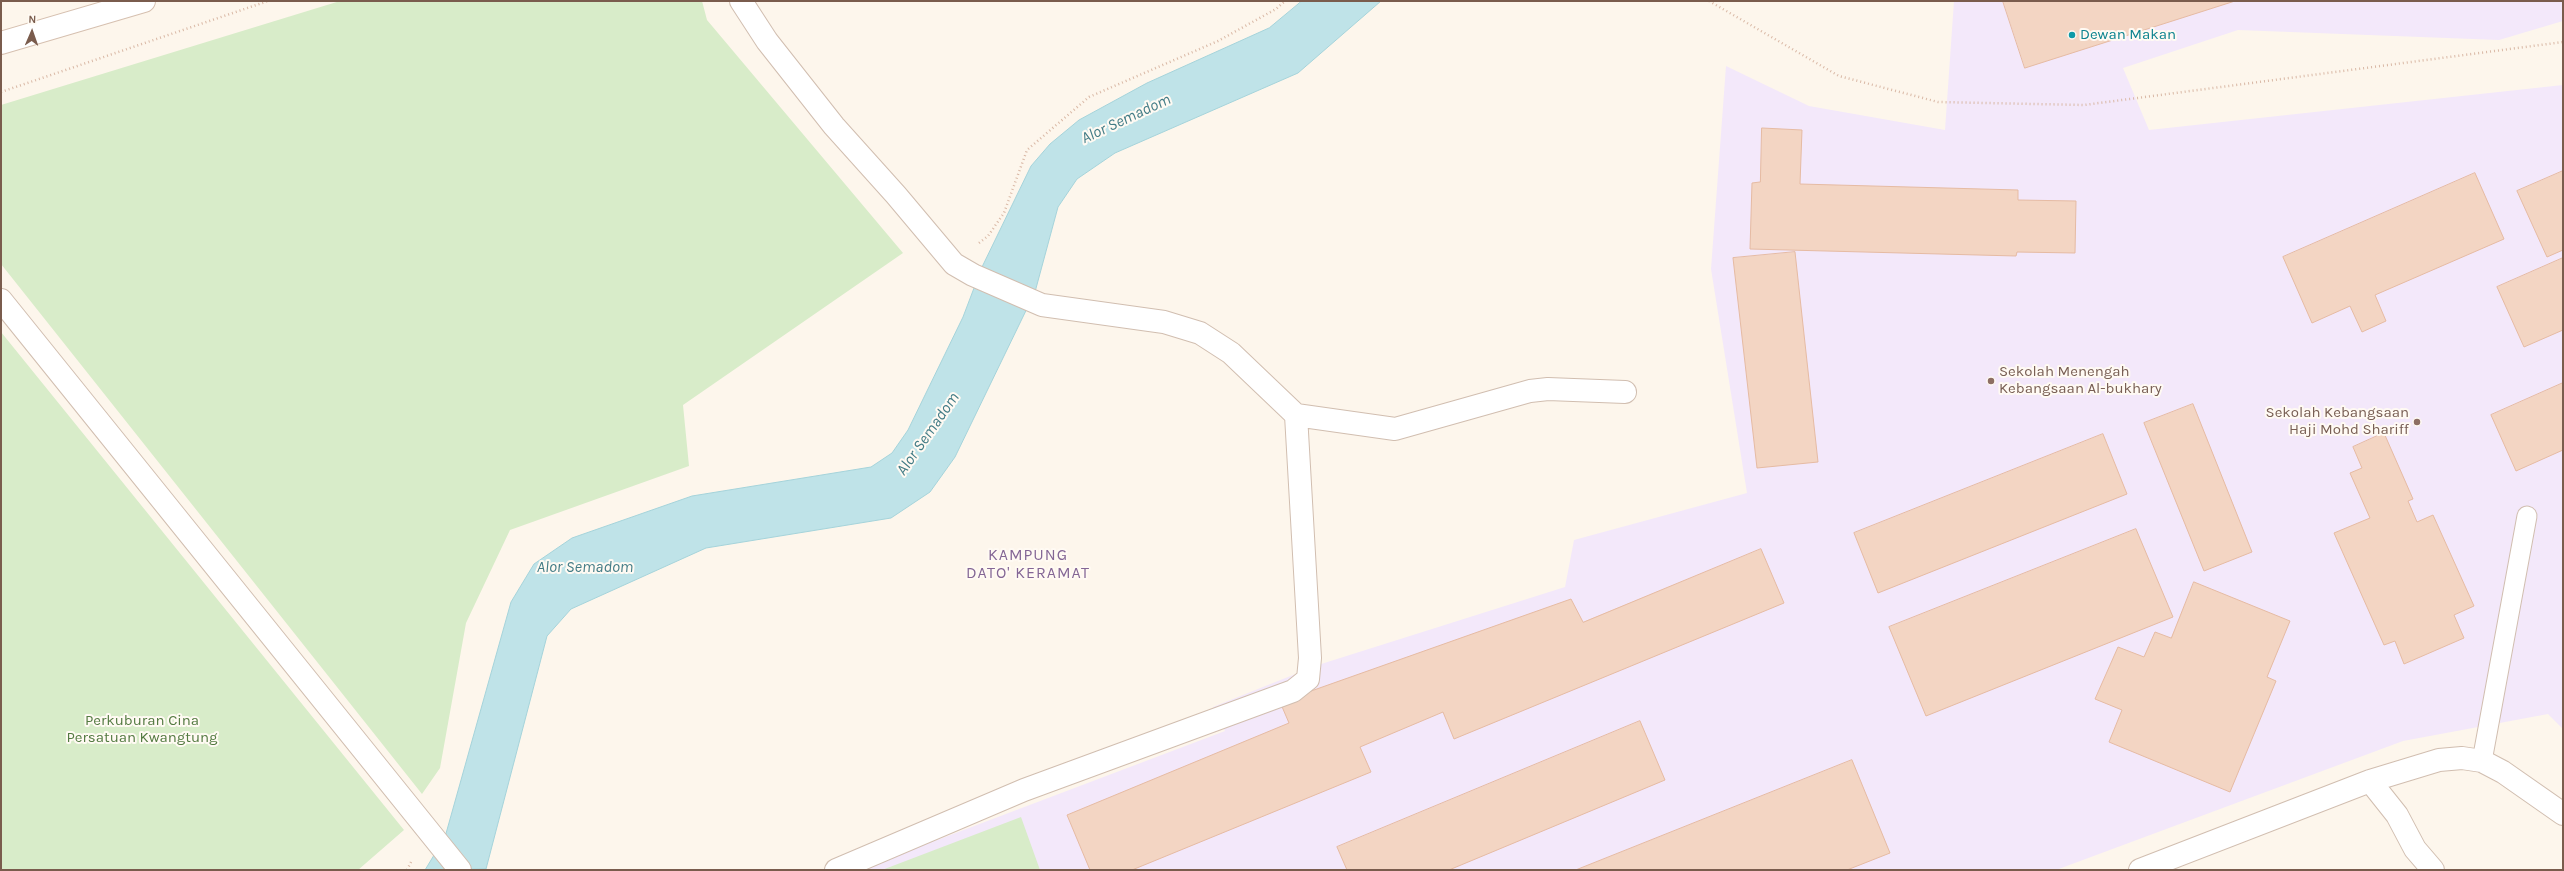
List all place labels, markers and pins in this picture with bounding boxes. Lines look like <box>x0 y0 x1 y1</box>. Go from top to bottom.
place label: Dewan Makan <box>2080 26 2176 44</box>
marker: Dewan Makan <box>2067 30 2077 40</box>
place label: Sekolah Menengah Kebangsaan Al-bukhary <box>1999 363 2162 398</box>
marker: Sekolah Menengah Kebangsaan Al-bukhary <box>1986 376 1996 386</box>
place label: Sekolah Kebangsaan Haji Mohd Shariff <box>2266 404 2409 439</box>
marker: Sekolah Kebangsaan Haji Mohd Shariff <box>2412 417 2422 427</box>

